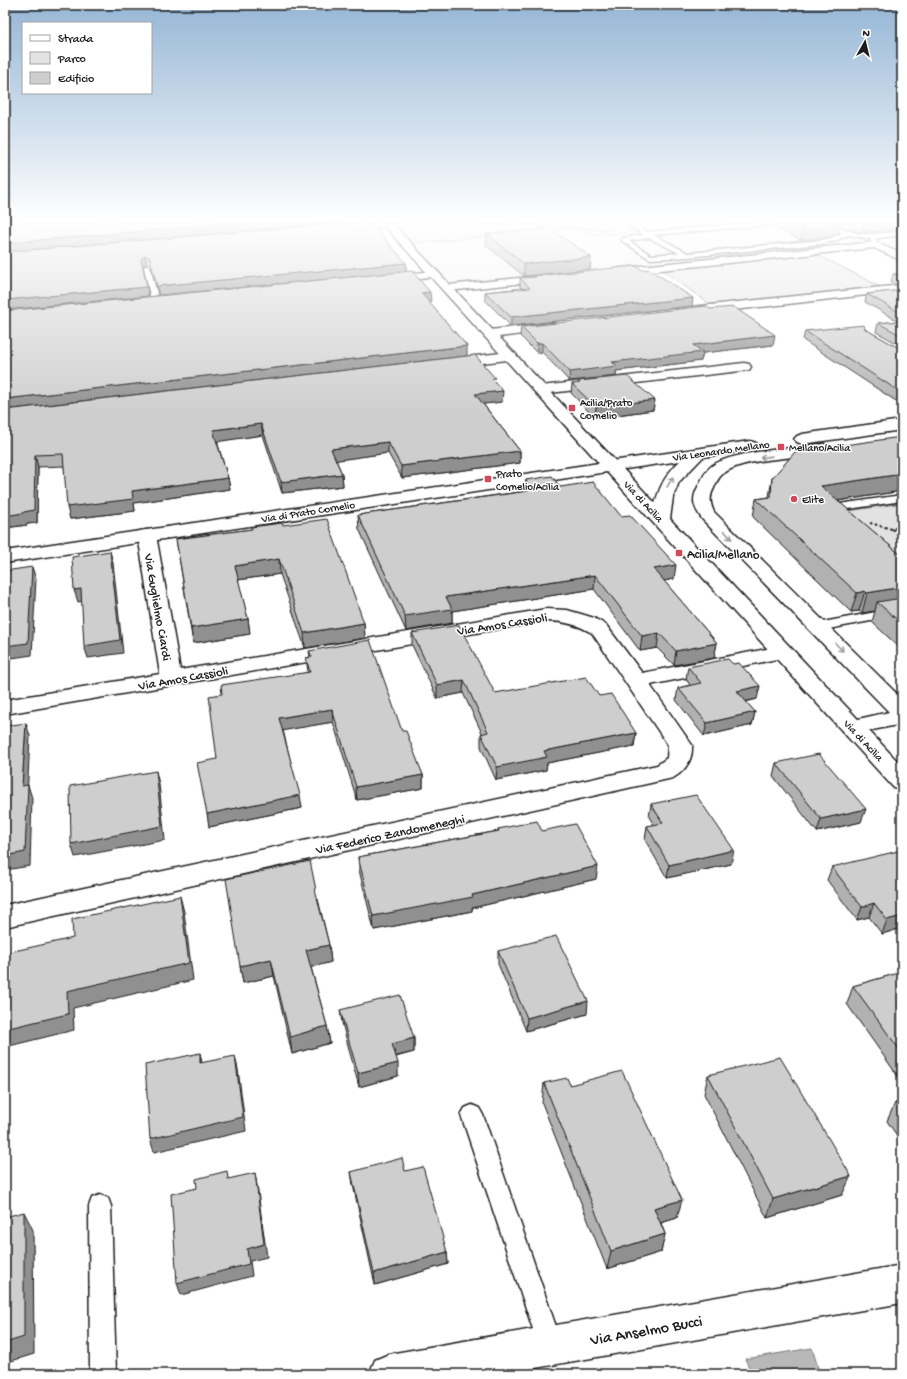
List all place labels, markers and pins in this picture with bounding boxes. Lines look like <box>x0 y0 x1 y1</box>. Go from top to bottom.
place label: Acilia/Prato Cornelio <box>580 398 633 423</box>
marker: Acilia/Prato Cornelio <box>567 403 577 413</box>
marker: Mellano/Acilia <box>776 442 786 452</box>
place label: Mellano/Acilia <box>789 443 851 455</box>
place label: Prato Cornelio/Acilia <box>495 469 560 494</box>
marker: Prato Cornelio/Acilia <box>483 474 493 484</box>
marker: Elite <box>789 494 799 504</box>
place label: Elite <box>802 495 824 507</box>
marker: Acilia/Mellano <box>674 548 684 558</box>
place label: Acilia/Mellano <box>687 548 760 563</box>

